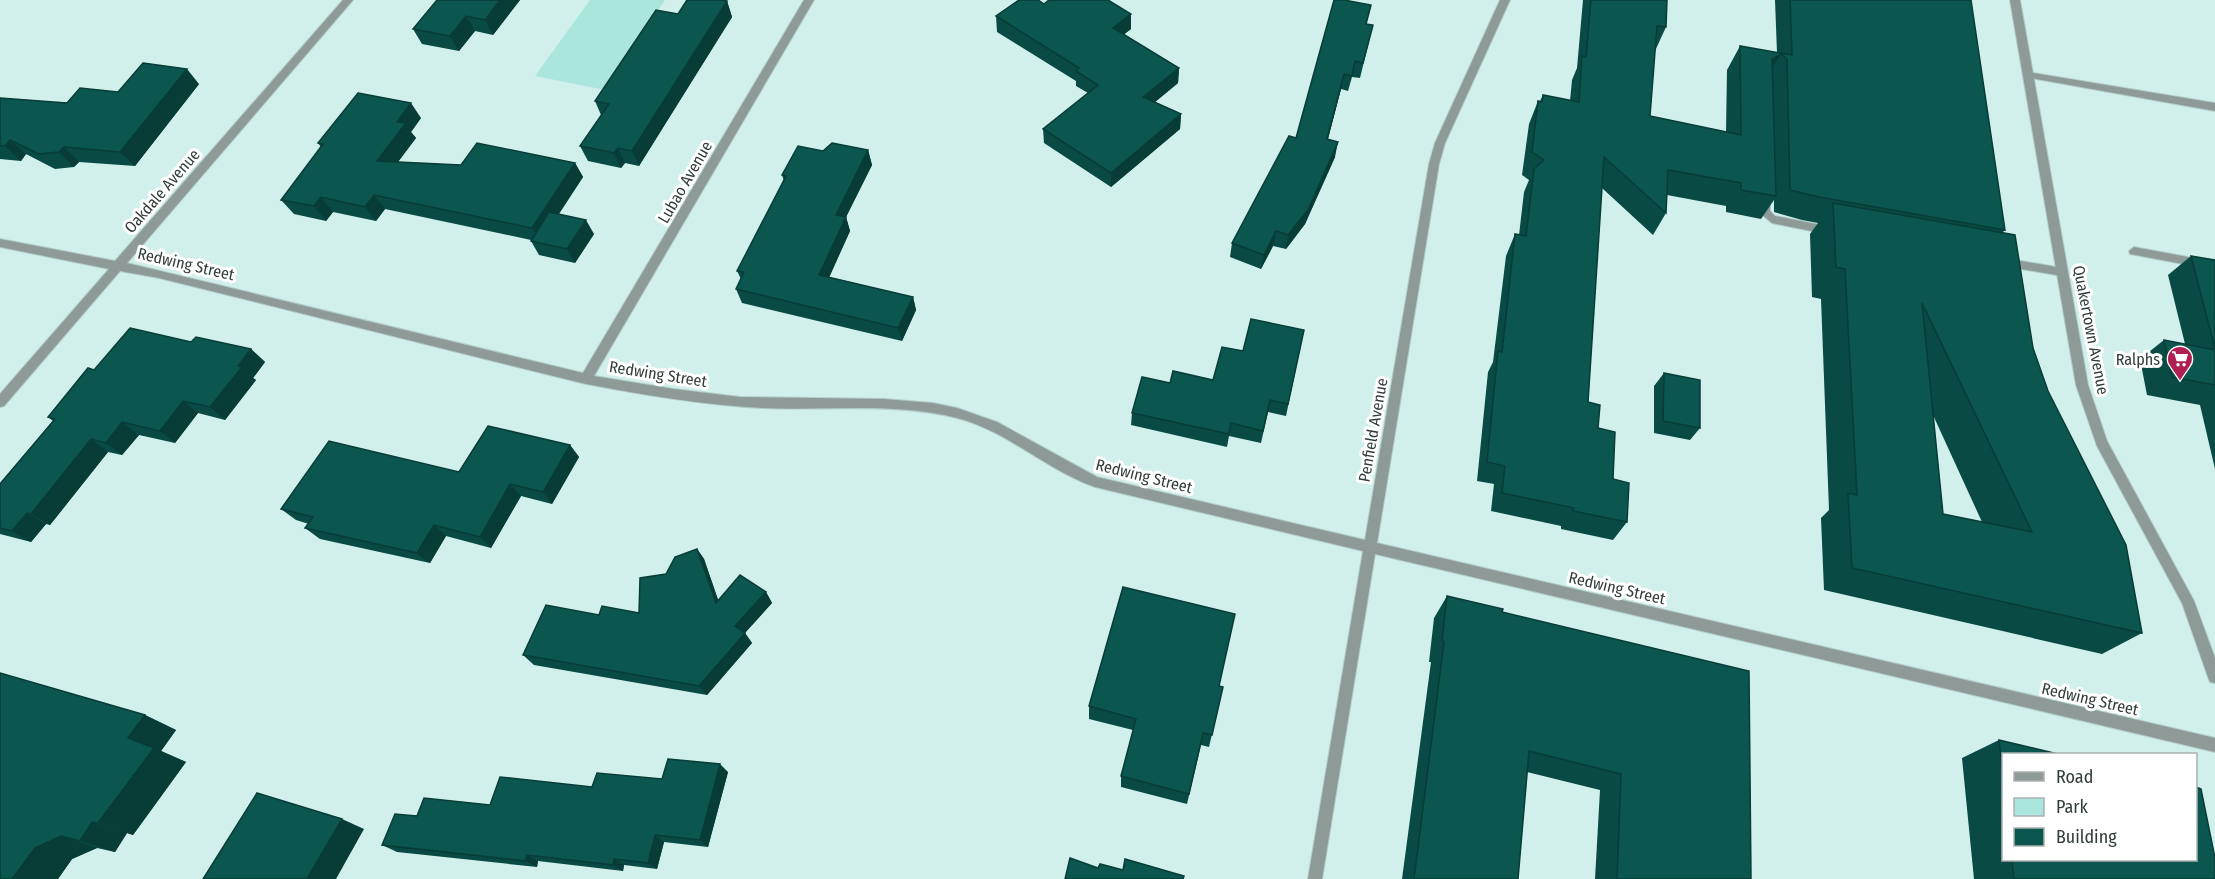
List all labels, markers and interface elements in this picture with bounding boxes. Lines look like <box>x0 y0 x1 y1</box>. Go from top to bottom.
street label: Lubao Avenue <box>654 137 716 226</box>
street label: Oakdale Avenue <box>120 145 204 237</box>
street label: Redwing Street <box>136 244 237 285</box>
street label: Quakertown Avenue <box>2069 264 2113 396</box>
supermarket icon: Ralphs <box>2165 344 2195 382</box>
place label: Ralphs <box>2116 350 2160 369</box>
street label: Redwing Street <box>608 357 709 391</box>
street label: Penfield Avenue <box>1355 377 1391 483</box>
street label: Redwing Street <box>1094 455 1195 497</box>
street label: Redwing Street <box>1567 568 1668 609</box>
street label: Redwing Street <box>2040 679 2141 720</box>
legend <box>2002 753 2197 861</box>
text: Road <box>2056 766 2093 788</box>
text: Park <box>2056 796 2089 818</box>
text: Building <box>2056 826 2117 848</box>

